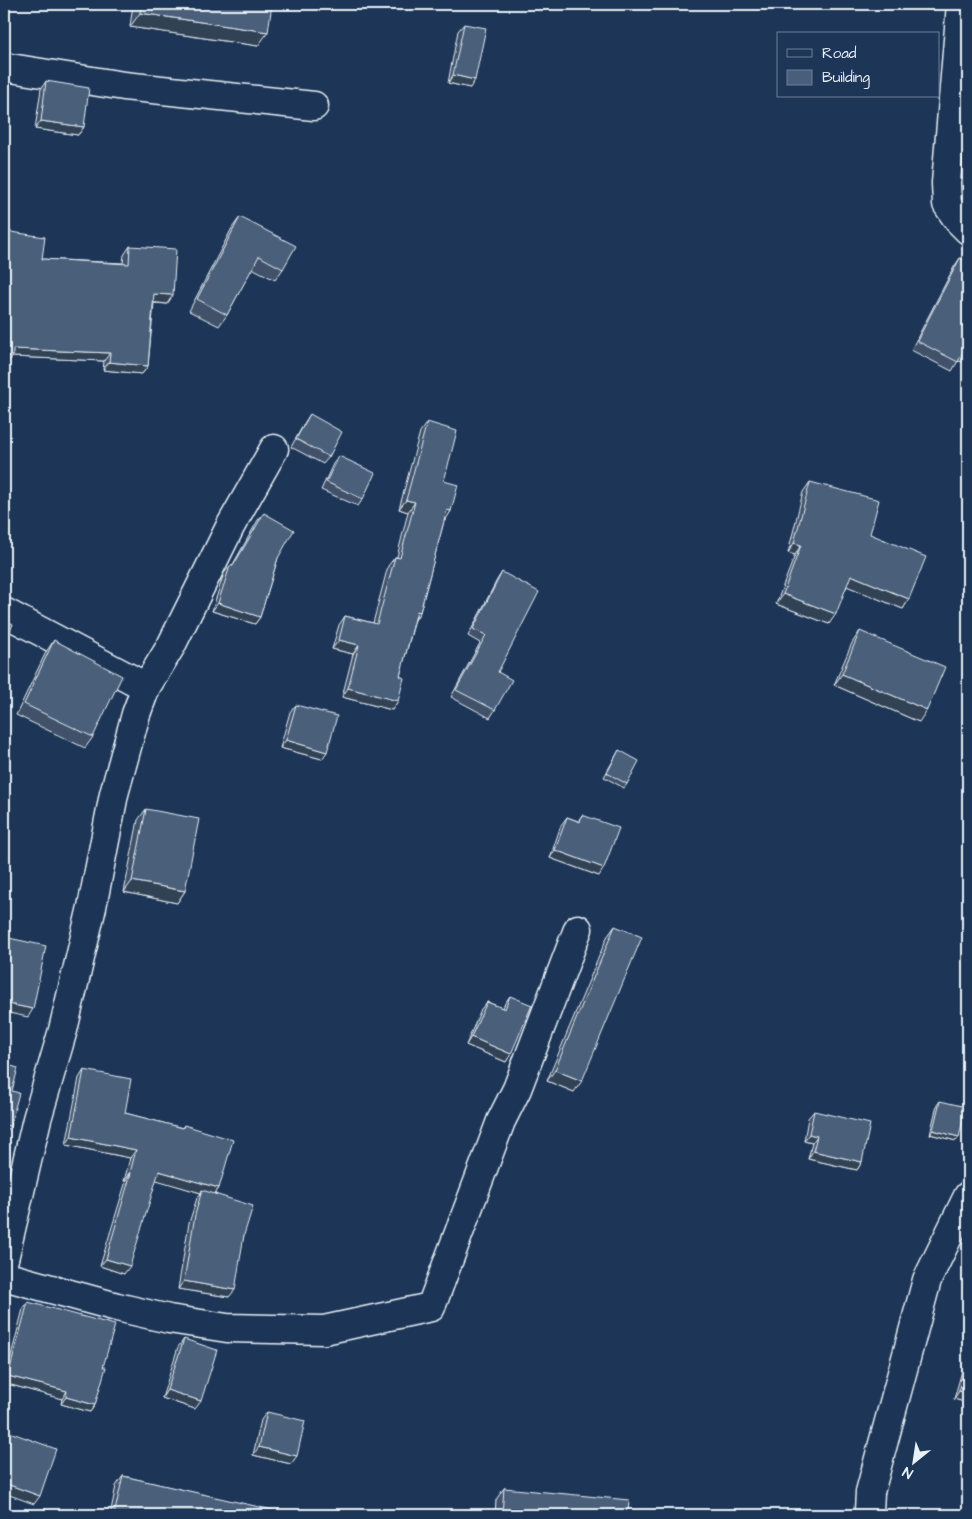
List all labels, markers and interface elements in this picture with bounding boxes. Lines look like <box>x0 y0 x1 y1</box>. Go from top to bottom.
legend <box>777 32 940 98</box>
text: Road <box>822 43 857 64</box>
text: Building <box>822 67 870 89</box>
north arrow <box>890 1436 940 1486</box>
text: N <box>899 1461 917 1483</box>

